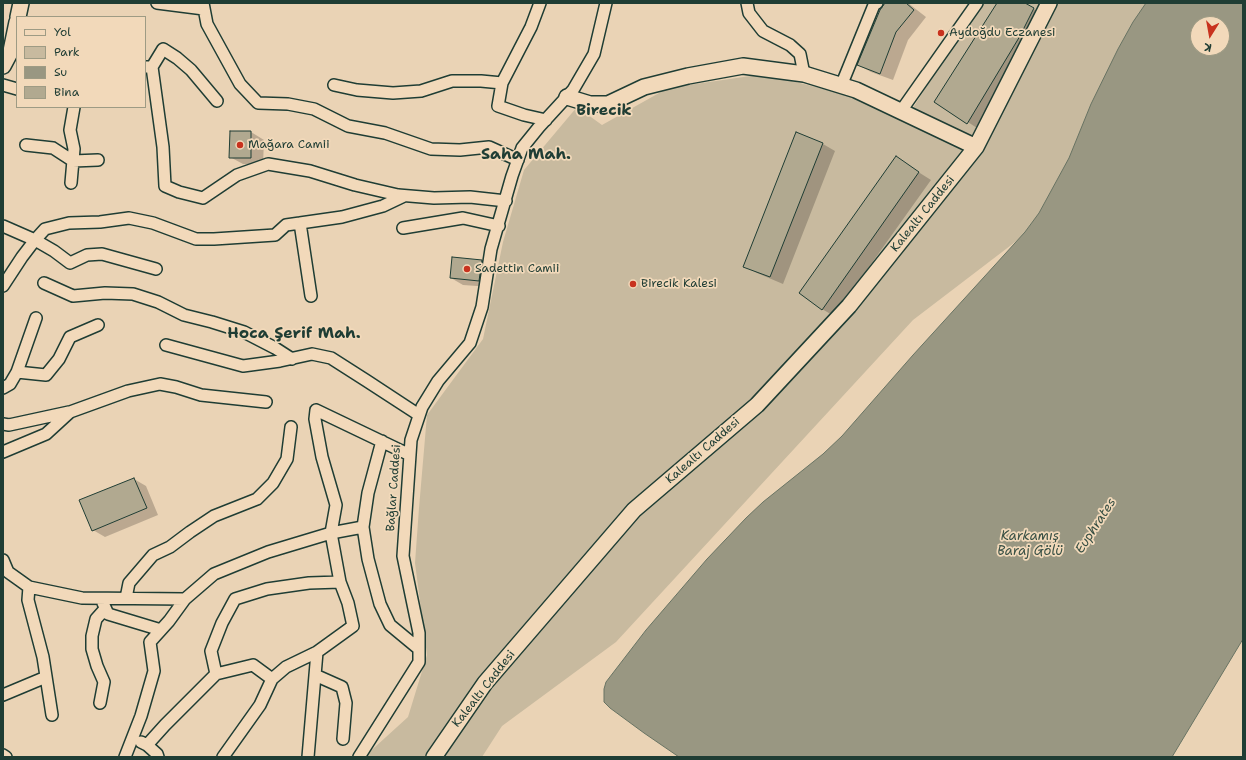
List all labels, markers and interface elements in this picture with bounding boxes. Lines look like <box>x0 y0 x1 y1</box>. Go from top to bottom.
legend <box>16 16 146 108</box>
north arrow <box>1190 16 1230 56</box>
text: Yol <box>54 24 71 40</box>
place label: Aydoğdu Eczanesi <box>949 26 1055 40</box>
marker: Aydoğdu Eczanesi <box>936 28 946 38</box>
text: K <box>1203 39 1213 55</box>
text: Park <box>54 44 80 60</box>
text: Su <box>54 64 67 80</box>
text: Bina <box>54 84 79 100</box>
district label: Birecik <box>576 101 632 121</box>
place label: Mağara Camii <box>248 138 330 152</box>
marker: Mağara Camii <box>235 140 245 150</box>
district label: Saha Mah. <box>481 145 571 165</box>
street label: Kalealtı Caddesi <box>888 173 958 255</box>
place label: Sadettin Camii <box>475 262 559 276</box>
marker: Sadettin Camii <box>462 264 472 274</box>
place label: Birecik Kalesi <box>641 277 717 291</box>
marker: Birecik Kalesi <box>628 279 638 289</box>
district label: Hoca Şerif Mah. <box>227 324 361 344</box>
street label: Kalealtı Caddesi <box>663 415 743 487</box>
street label: Bağlar Caddesi <box>384 444 404 532</box>
water label: Euphrates <box>1072 495 1120 557</box>
water label: Karkamış Baraj Gölü <box>997 529 1063 560</box>
street label: Kalealtı Caddesi <box>449 648 519 730</box>

